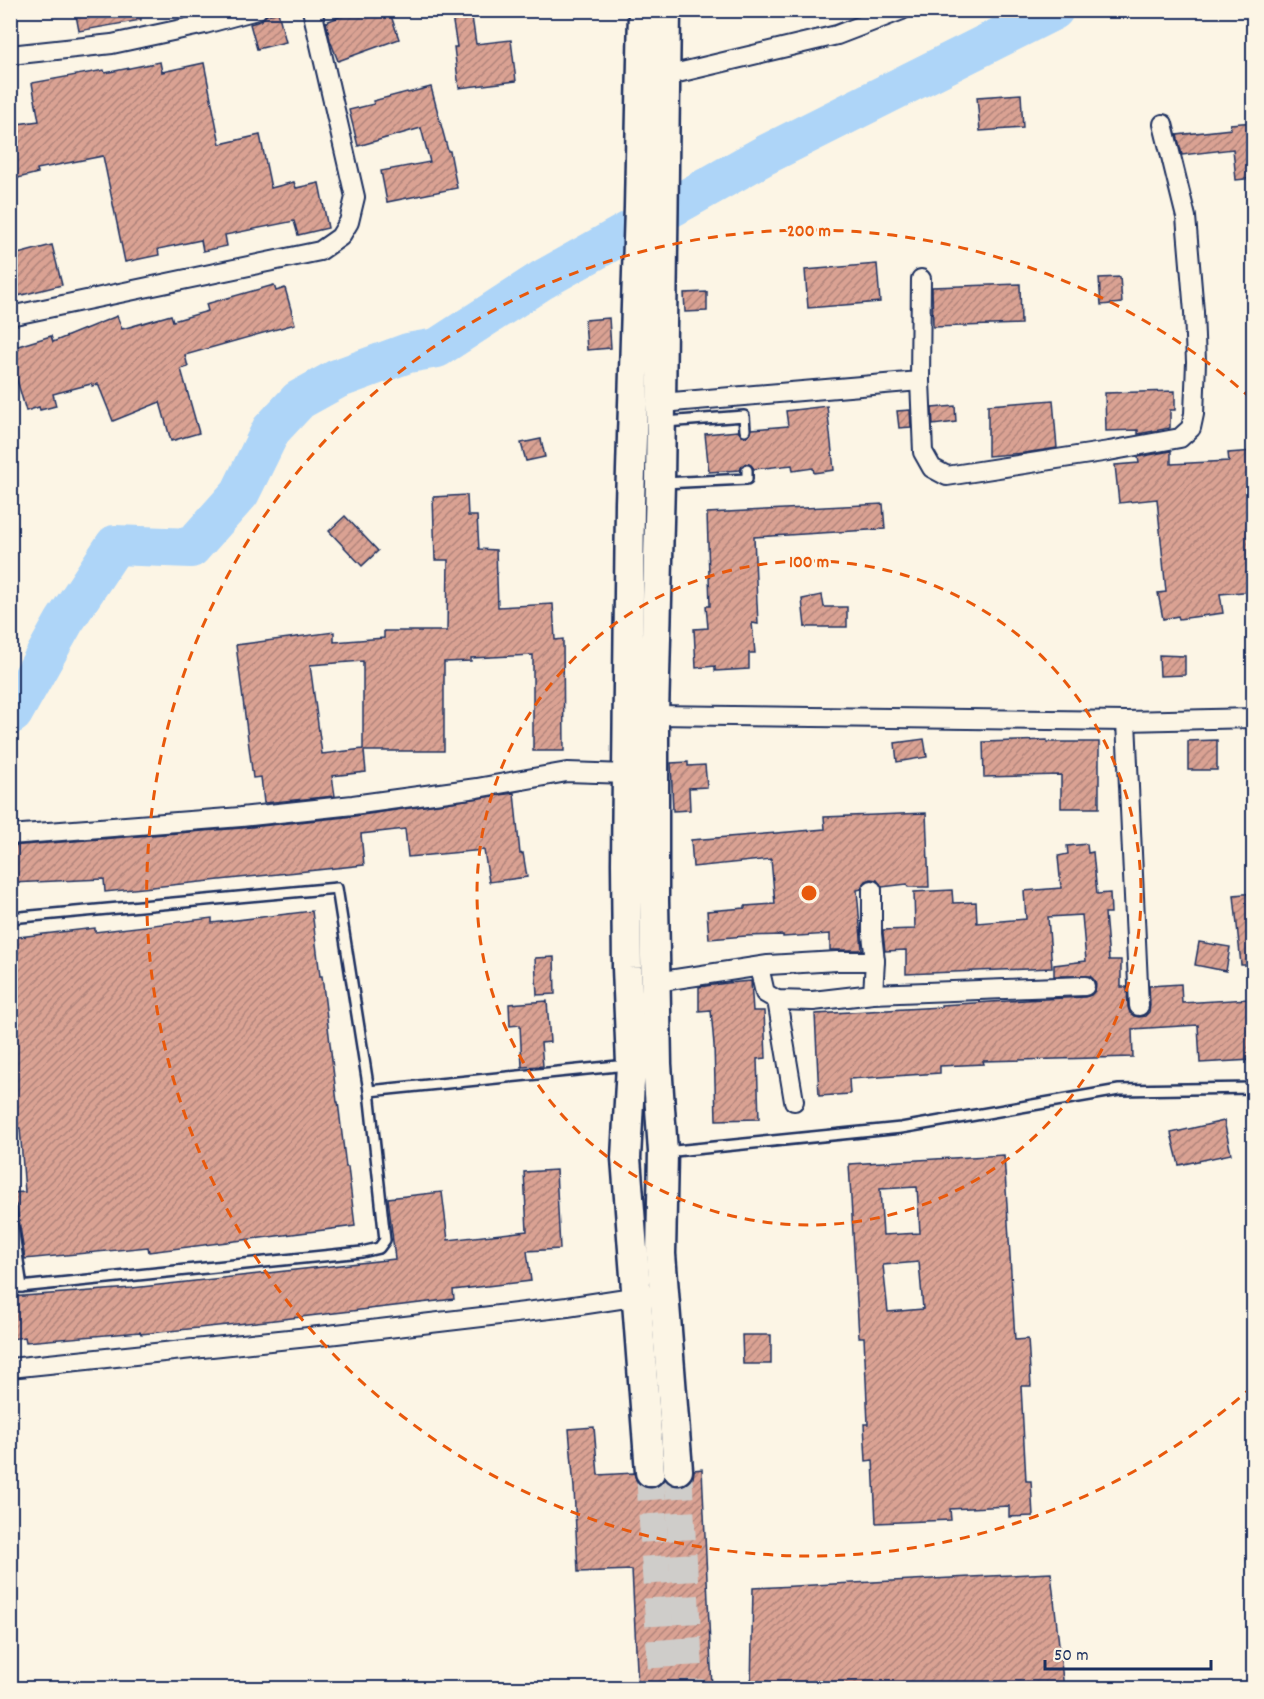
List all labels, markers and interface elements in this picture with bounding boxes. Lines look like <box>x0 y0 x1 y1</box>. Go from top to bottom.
text: 200 m <box>787 220 831 245</box>
text: 100 m <box>789 551 829 576</box>
centre of rings <box>799 883 819 903</box>
scale bar <box>1045 1633 1212 1671</box>
text: 50 m <box>1054 1644 1089 1669</box>

